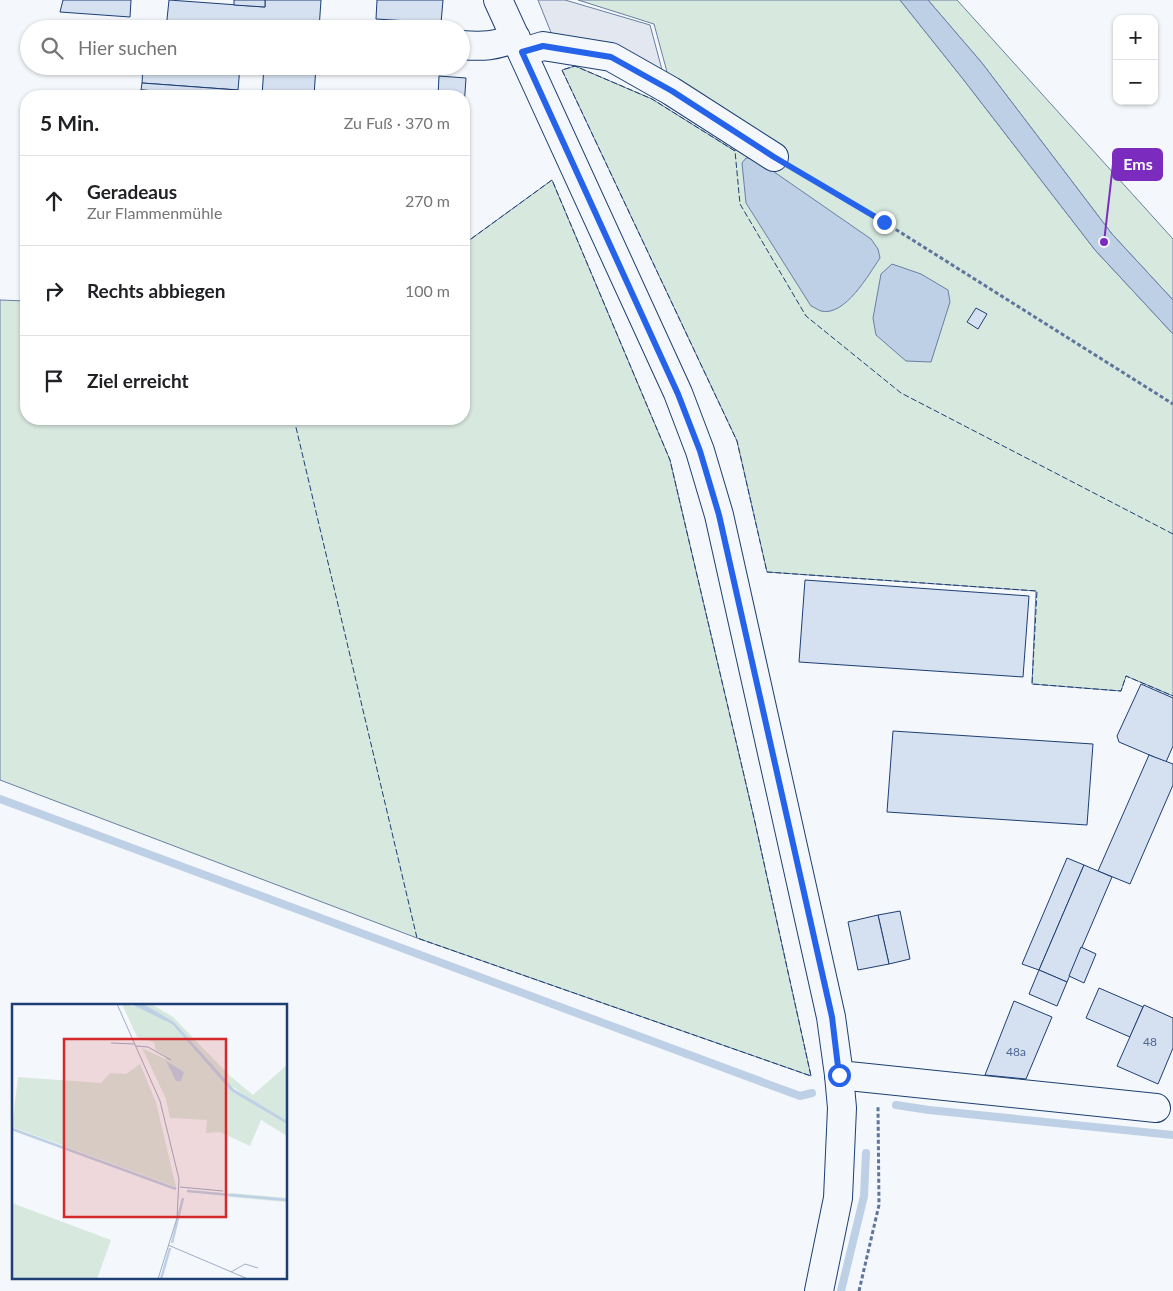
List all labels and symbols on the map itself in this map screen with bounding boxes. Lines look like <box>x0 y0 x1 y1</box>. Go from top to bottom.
callout: Ems <box>1113 149 1162 180</box>
text: Ems <box>1123 154 1153 173</box>
route end <box>873 211 896 234</box>
inset map <box>12 1004 288 1278</box>
house number: 48 <box>1143 1034 1157 1049</box>
house number: 48a <box>1006 1044 1026 1059</box>
route start <box>828 1064 851 1087</box>

